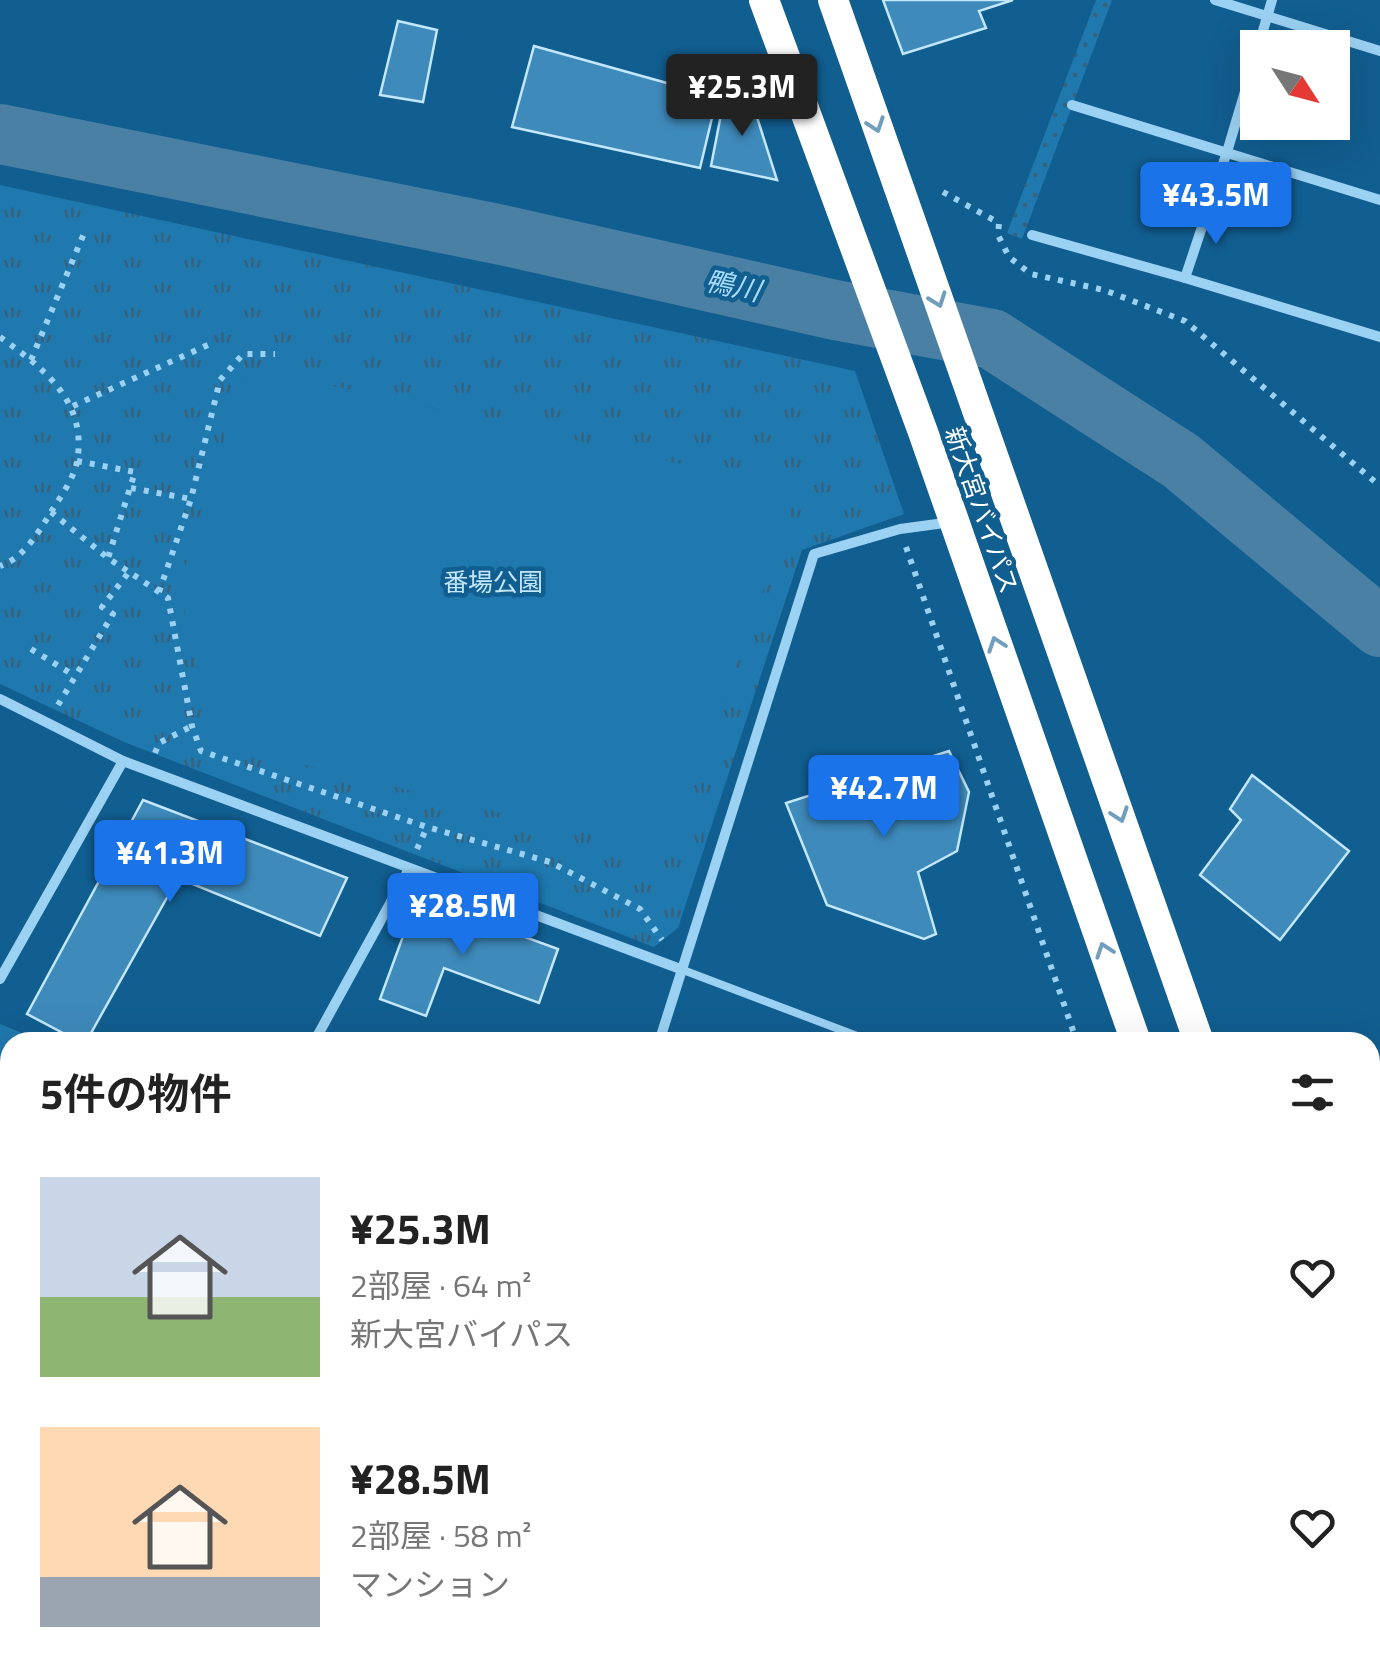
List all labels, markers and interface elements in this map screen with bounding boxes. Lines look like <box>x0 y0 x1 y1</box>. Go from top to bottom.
north arrow <box>1240 30 1350 140</box>
map controls <box>1240 30 1350 140</box>
pin: ¥25.3M <box>661 54 823 139</box>
text: ¥25.3M <box>688 62 796 110</box>
one-way arrow <box>864 116 885 133</box>
pin: ¥43.5M <box>1135 162 1297 247</box>
text: ¥43.5M <box>1162 170 1270 218</box>
water label: 鴨川 <box>701 258 768 312</box>
one-way arrow <box>926 290 947 307</box>
street label: 新大宮バイパス <box>936 421 1028 599</box>
park label: 番場公園 <box>443 563 543 601</box>
one-way arrow <box>987 636 1008 653</box>
pin: ¥42.7M <box>803 755 965 840</box>
text: ¥42.7M <box>830 763 938 811</box>
one-way arrow <box>1108 805 1129 822</box>
pin: ¥41.3M <box>89 820 251 905</box>
text: ¥41.3M <box>116 828 224 876</box>
pin: ¥28.5M <box>382 873 544 958</box>
text: ¥28.5M <box>409 881 517 929</box>
one-way arrow <box>1095 943 1115 960</box>
text: 5件の物件 <box>40 1061 232 1125</box>
icon: filters <box>1285 1065 1340 1120</box>
text: ¥25.3M <box>350 1196 491 1260</box>
icon: home <box>120 1217 240 1337</box>
icon: heart <box>1285 1250 1340 1305</box>
text: 2部屋 · 64 m² <box>350 1261 532 1309</box>
text: 新大宮バイパス <box>350 1310 573 1358</box>
text: ¥28.5M <box>350 1446 491 1510</box>
icon: home <box>120 1467 240 1587</box>
icon: heart <box>1285 1500 1340 1555</box>
text: 2部屋 · 58 m² <box>350 1511 532 1559</box>
text: マンション <box>350 1560 510 1608</box>

